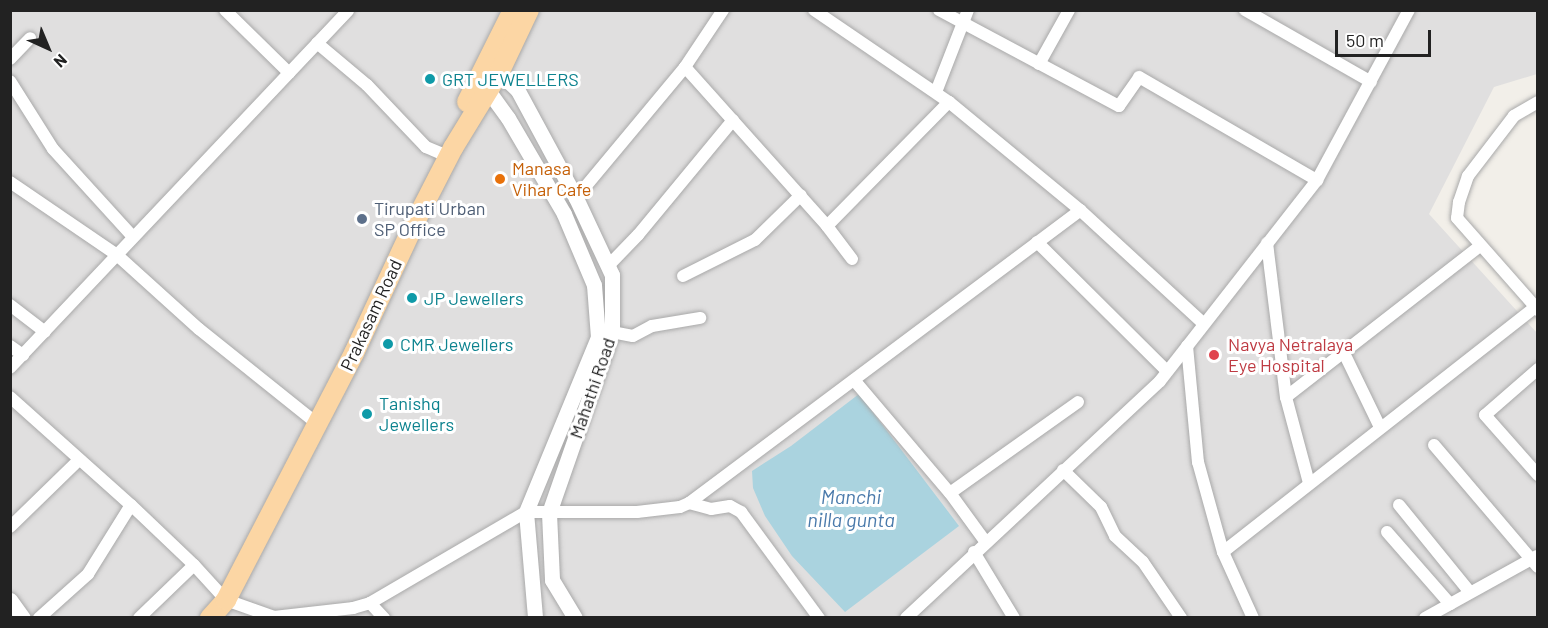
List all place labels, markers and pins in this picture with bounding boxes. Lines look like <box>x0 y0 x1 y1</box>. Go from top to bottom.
place label: GRT JEWELLERS <box>442 68 579 90</box>
marker: GRT JEWELLERS <box>423 72 437 86</box>
place label: Manasa Vihar Cafe <box>512 158 591 201</box>
marker: Manasa Vihar Cafe <box>493 172 507 186</box>
place label: Tirupati Urban SP Office <box>374 198 486 240</box>
marker: Tirupati Urban SP Office <box>355 212 369 226</box>
place label: JP Jewellers <box>424 287 524 309</box>
marker: JP Jewellers <box>405 291 419 305</box>
place label: CMR Jewellers <box>400 333 513 355</box>
place label: Navya Netralaya Eye Hospital <box>1228 334 1353 376</box>
marker: CMR Jewellers <box>381 337 395 351</box>
marker: Navya Netralaya Eye Hospital <box>1205 346 1223 364</box>
place label: Tanishq Jewellers <box>379 393 454 436</box>
marker: Tanishq Jewellers <box>360 407 374 421</box>

